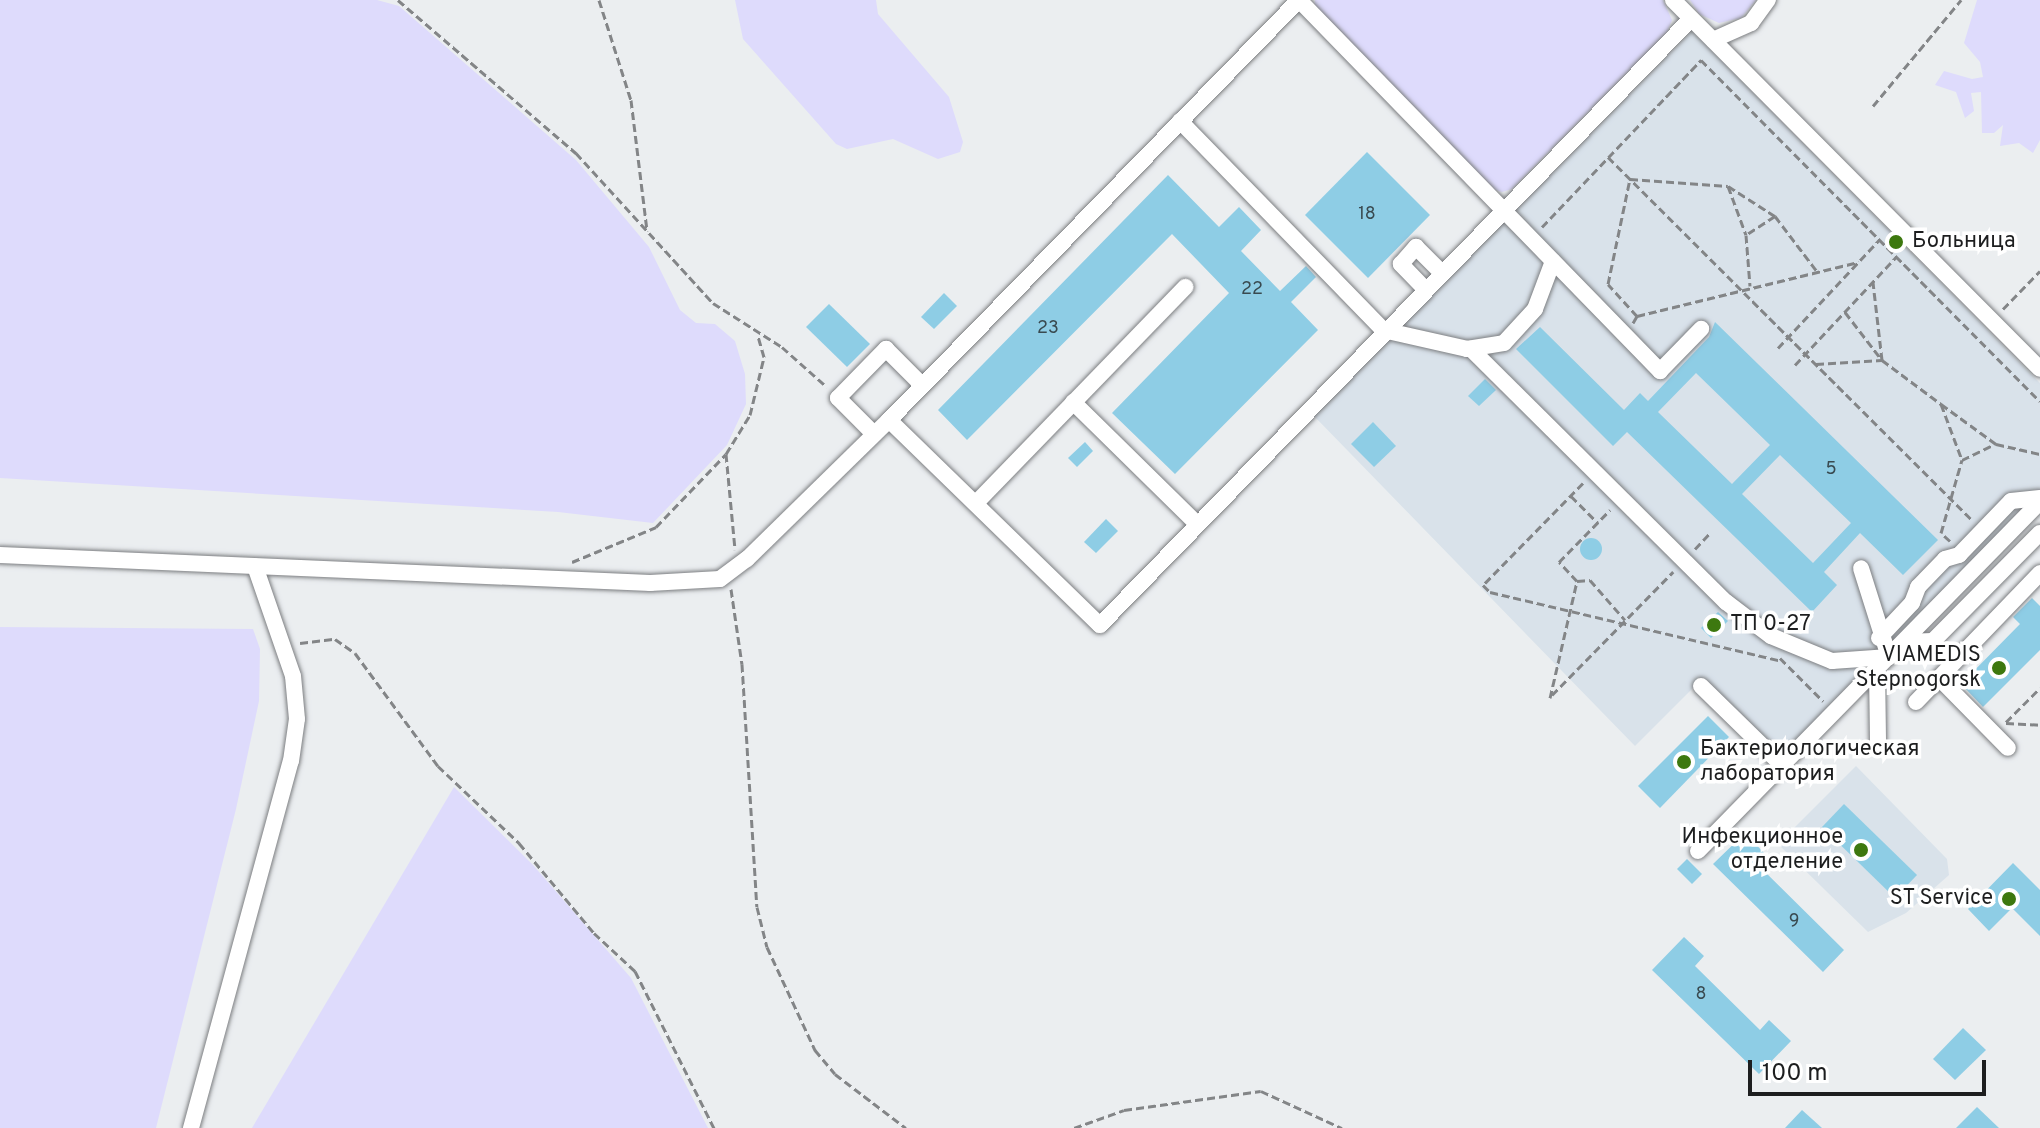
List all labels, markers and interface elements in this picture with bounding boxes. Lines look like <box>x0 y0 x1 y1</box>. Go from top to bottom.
house number: 18 <box>1358 204 1376 226</box>
place label: Больница <box>1912 229 2016 255</box>
marker: Больница <box>1887 233 1905 251</box>
house number: 22 <box>1241 279 1263 301</box>
house number: 23 <box>1037 318 1059 340</box>
house number: 5 <box>1825 459 1837 481</box>
place label: ТП 0-27 <box>1730 612 1811 638</box>
marker: ТП 0-27 <box>1705 616 1723 634</box>
place label: VIAMEDIS Stepnogorsk <box>1855 642 1981 694</box>
marker: VIAMEDIS Stepnogorsk <box>1988 657 2010 679</box>
place label: Бактериологическая лаборатория <box>1700 736 1919 788</box>
marker: Бактериологическая лаборатория <box>1675 753 1693 771</box>
place label: Инфекционное отделение <box>1682 824 1843 876</box>
marker: Инфекционное отделение <box>1850 839 1872 861</box>
place label: ST Service <box>1889 886 1993 912</box>
marker: ST Service <box>2000 890 2018 908</box>
house number: 9 <box>1789 911 1799 933</box>
house number: 8 <box>1696 984 1706 1006</box>
scale bar <box>1752 1044 1990 1094</box>
text: 100 m <box>1762 1059 1828 1089</box>

